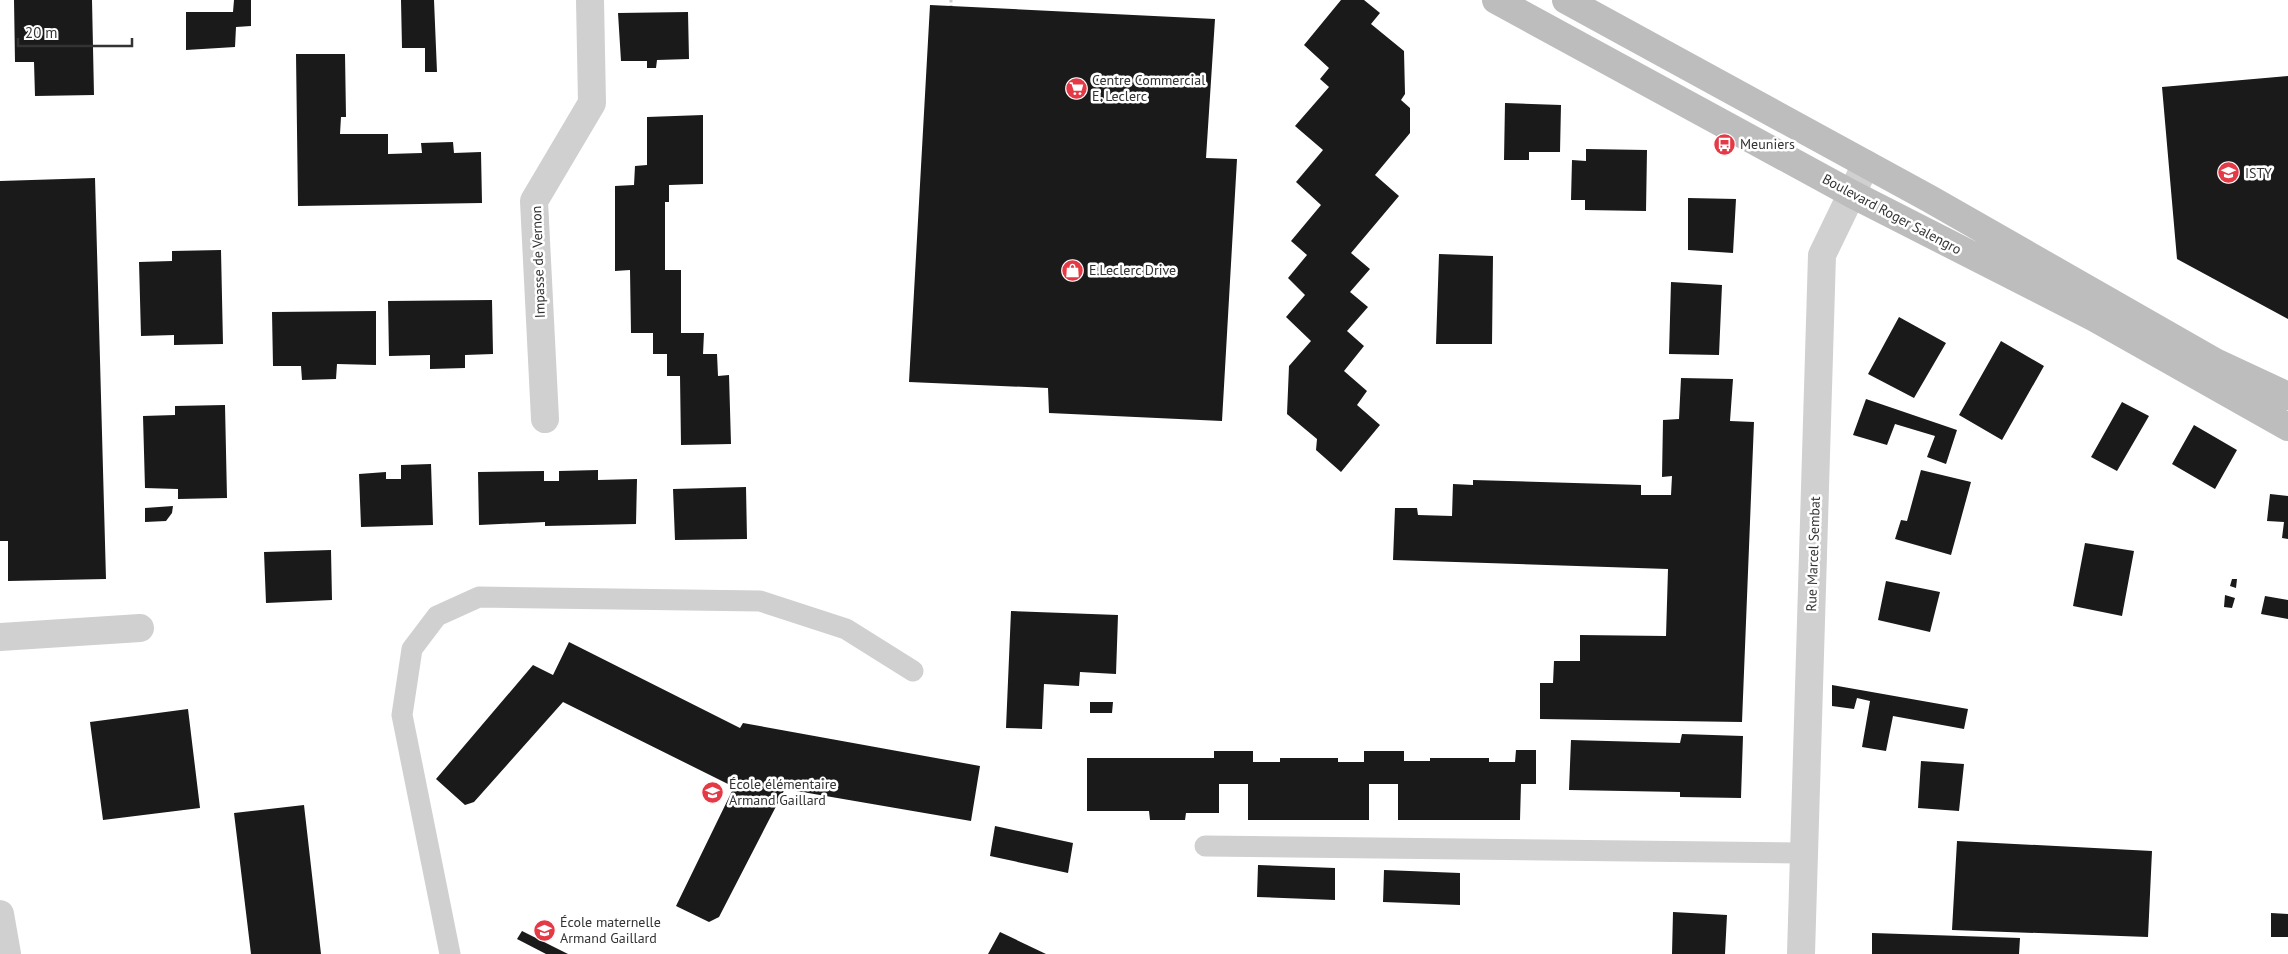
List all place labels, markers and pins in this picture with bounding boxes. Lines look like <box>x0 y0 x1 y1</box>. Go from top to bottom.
place label: Centre Commercial E. Leclerc <box>1092 71 1205 105</box>
supermarket icon: Centre Commercial E. Leclerc <box>1064 76 1088 100</box>
bus stop icon: Meuniers <box>1712 132 1736 156</box>
place label: Meuniers <box>1740 135 1795 153</box>
school or university icon: ISTY <box>2217 161 2241 185</box>
place label: ISTY <box>2245 164 2272 182</box>
shop icon: E.Leclerc Drive <box>1061 258 1085 282</box>
place label: E.Leclerc Drive <box>1089 261 1176 279</box>
place label: École élémentaire Armand Gaillard <box>729 775 837 809</box>
school or university icon: École élémentaire Armand Gaillard <box>701 780 725 804</box>
place label: École maternelle Armand Gaillard <box>560 913 661 947</box>
school or university icon: École maternelle Armand Gaillard <box>532 918 556 942</box>

